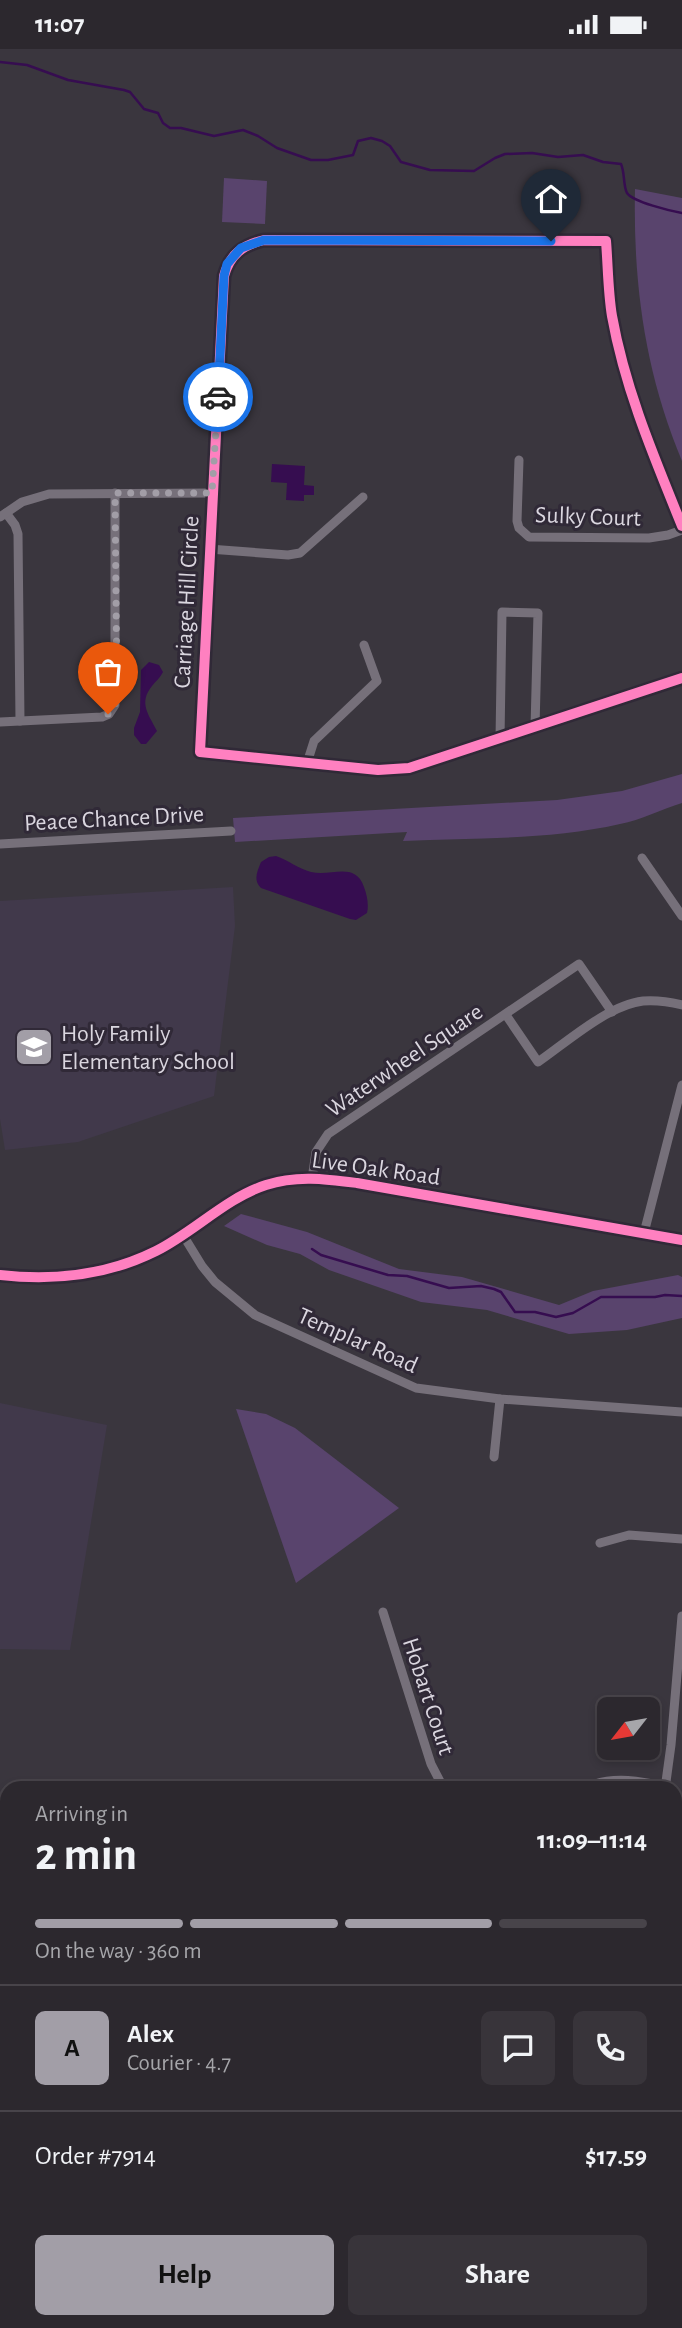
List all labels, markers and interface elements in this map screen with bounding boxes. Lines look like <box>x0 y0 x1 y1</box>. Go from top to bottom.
text: 11:07 <box>35 11 84 37</box>
pin <box>521 169 581 241</box>
icon: home <box>532 180 570 218</box>
courier <box>183 362 253 432</box>
icon: car <box>199 378 237 416</box>
street label: Sulky Court <box>535 503 642 531</box>
street label: Carriage Hill Circle <box>170 515 204 689</box>
pin <box>78 642 138 714</box>
icon: bag <box>89 653 127 691</box>
street label: Peace Chance Drive <box>23 802 205 836</box>
street label: Waterwheel Square <box>322 1000 487 1122</box>
place label: Holy Family Elementary School <box>61 1022 235 1074</box>
school or university icon: Holy Family Elementary School <box>13 1026 55 1068</box>
street label: Live Oak Road <box>310 1148 442 1190</box>
street label: Templar Road <box>294 1304 421 1378</box>
street label: Hobart Court <box>398 1635 458 1758</box>
north arrow <box>597 1697 660 1761</box>
map controls <box>597 1697 660 1760</box>
text: Arriving in <box>35 1803 128 1826</box>
text: 11:09–11:14 <box>537 1827 647 1853</box>
text: 2 min <box>35 1832 137 1878</box>
text: On the way · 360 m <box>35 1940 202 1963</box>
button: chat <box>481 2011 555 2085</box>
button: phone <box>573 2011 647 2085</box>
text: Alex <box>127 2021 174 2047</box>
text: A <box>64 2035 80 2061</box>
text: Courier · 4.7 <box>127 2052 231 2075</box>
text: Order #7914 <box>35 2143 156 2169</box>
text: $17.59 <box>585 2143 647 2169</box>
button: Help <box>35 2235 334 2315</box>
button: Share <box>348 2235 647 2315</box>

